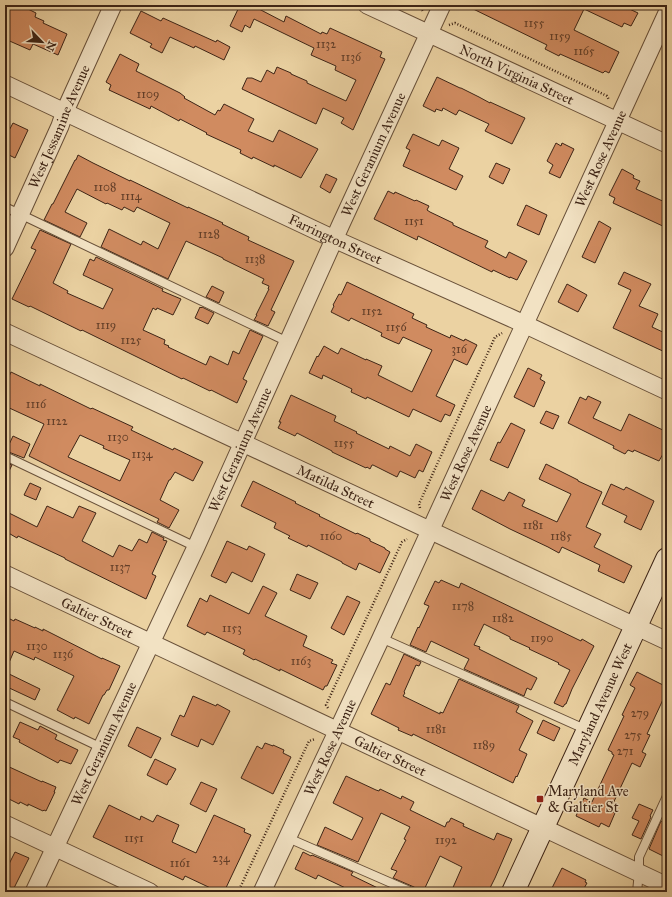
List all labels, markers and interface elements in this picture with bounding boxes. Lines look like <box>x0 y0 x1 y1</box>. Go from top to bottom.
house number: 1155 <box>524 16 545 30</box>
north arrow <box>22 22 62 62</box>
house number: 1159 <box>549 29 571 43</box>
house number: 1132 <box>316 37 336 51</box>
text: N <box>42 39 58 54</box>
street label: North Virginia Street <box>457 41 577 108</box>
house number: 1165 <box>573 44 595 58</box>
house number: 1136 <box>341 50 362 64</box>
street label: West Jessamine Avenue <box>25 62 93 191</box>
house number: 1109 <box>137 87 159 101</box>
street label: West Geranium Avenue <box>337 89 409 219</box>
street label: West Rose Avenue <box>571 107 630 209</box>
house number: 1108 <box>94 180 116 194</box>
house number: 1114 <box>121 189 142 203</box>
street label: Farrington Street <box>286 210 385 268</box>
house number: 1151 <box>404 214 424 228</box>
house number: 1128 <box>198 227 220 241</box>
house number: 1138 <box>245 252 265 266</box>
house number: 1152 <box>362 304 383 318</box>
house number: 1119 <box>96 318 116 332</box>
house number: 1156 <box>385 320 407 334</box>
house number: 1125 <box>121 333 142 347</box>
house number: 316 <box>451 342 468 356</box>
street label: West Geranium Avenue <box>204 384 275 514</box>
house number: 1116 <box>26 397 47 411</box>
street label: West Rose Avenue <box>436 402 495 504</box>
house number: 1122 <box>46 414 68 428</box>
house number: 1130 <box>107 430 129 444</box>
house number: 1155 <box>334 436 355 450</box>
house number: 1134 <box>132 447 153 461</box>
street label: Matilda Street <box>294 461 377 512</box>
house number: 1181 <box>523 518 544 532</box>
house number: 1160 <box>320 529 342 543</box>
house number: 1185 <box>550 529 572 543</box>
house number: 1137 <box>110 560 130 574</box>
street label: Galtier Street <box>59 593 136 642</box>
house number: 1178 <box>452 599 474 613</box>
house number: 1182 <box>492 611 514 625</box>
house number: 1153 <box>222 621 242 635</box>
house number: 1190 <box>531 631 553 645</box>
house number: 1130 <box>26 639 48 653</box>
street label: Maryland Avenue West <box>564 640 636 768</box>
house number: 1136 <box>53 647 74 661</box>
house number: 1163 <box>291 654 311 668</box>
street label: West Geranium Avenue <box>67 679 140 808</box>
street label: West Rose Avenue <box>300 696 360 798</box>
house number: 279 <box>631 706 649 720</box>
house number: 1181 <box>426 722 447 736</box>
house number: 275 <box>624 728 642 742</box>
street label: Galtier Street <box>352 731 429 780</box>
house number: 1189 <box>473 738 495 752</box>
house number: 271 <box>617 744 634 758</box>
place label: Maryland Ave & Galtier St <box>548 783 629 816</box>
marker: Maryland Ave & Galtier St <box>535 794 545 804</box>
house number: 1151 <box>124 831 144 845</box>
house number: 1192 <box>435 833 457 847</box>
house number: 234 <box>212 851 230 865</box>
house number: 1161 <box>170 856 190 870</box>

